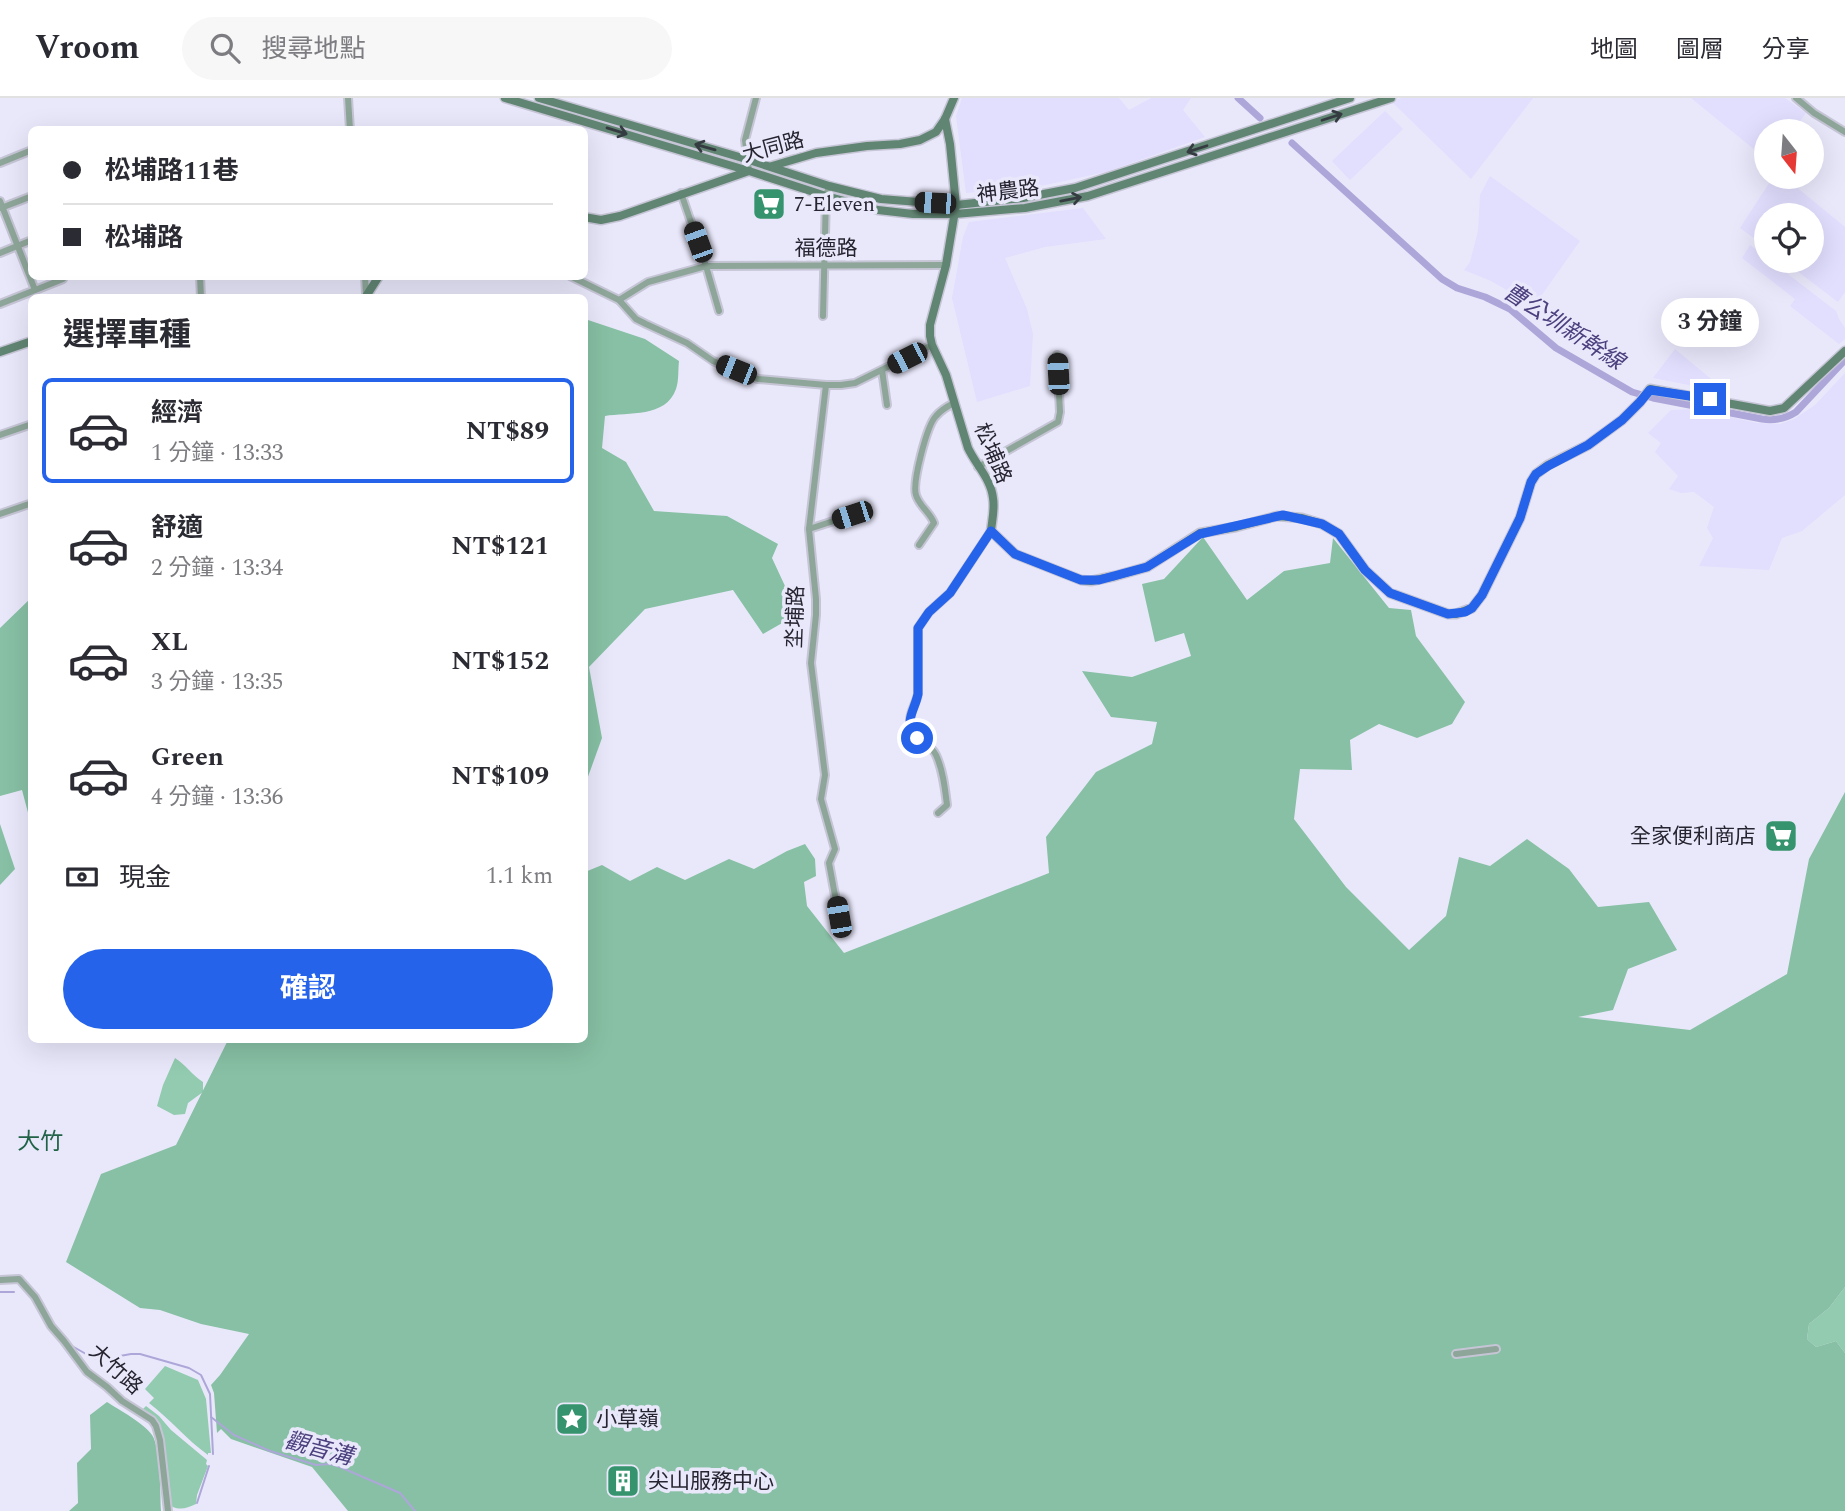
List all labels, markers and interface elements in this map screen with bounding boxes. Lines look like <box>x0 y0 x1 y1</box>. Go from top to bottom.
search box <box>182 17 672 80</box>
text: Vroom <box>35 23 140 73</box>
icon: search <box>206 29 244 67</box>
text: 搜尋地點 <box>262 29 366 69</box>
text: 地圖 <box>1590 32 1638 68</box>
text: 圖層 <box>1676 32 1724 68</box>
text: 分享 <box>1762 32 1810 68</box>
one-way arrow <box>1321 110 1343 122</box>
north arrow <box>1754 119 1824 189</box>
map controls <box>1754 119 1824 273</box>
street label: 大同路 <box>739 124 808 172</box>
one-way arrow <box>606 126 628 139</box>
one-way arrow <box>694 139 716 152</box>
one-way arrow <box>1186 143 1208 156</box>
text: 松埔路11巷 <box>105 151 238 191</box>
street label: 神農路 <box>975 172 1041 212</box>
supermarket icon: 7-Eleven <box>750 185 788 223</box>
place label: 7-Eleven <box>794 189 875 221</box>
car <box>914 191 957 215</box>
one-way arrow <box>1059 192 1082 206</box>
button: locate <box>1754 203 1824 273</box>
text: 松埔路 <box>105 218 183 258</box>
car <box>681 219 716 265</box>
street label: 福德路 <box>795 233 858 265</box>
water label: 曹公圳新幹線 <box>1496 275 1633 381</box>
callout: 3 分鐘 <box>1661 298 1759 346</box>
text: 3 分鐘 <box>1678 305 1742 340</box>
text: 選擇車種 <box>63 311 191 360</box>
car <box>884 339 931 377</box>
car <box>713 352 760 388</box>
car <box>1047 352 1070 396</box>
route end <box>1694 383 1726 415</box>
text: 經濟 <box>151 393 203 433</box>
icon: car <box>67 399 130 462</box>
text: NT$89 <box>466 411 549 451</box>
street label: 松埔路 <box>965 418 1019 489</box>
text: 1 分鐘 · 13:33 <box>151 436 283 471</box>
car <box>829 499 876 531</box>
text: 舒適 <box>151 508 203 548</box>
icon: car <box>67 514 130 577</box>
text: NT$121 <box>451 526 549 566</box>
text: 2 分鐘 · 13:34 <box>151 551 283 586</box>
street label: 坔埔路 <box>779 585 813 649</box>
text: XL <box>151 622 188 662</box>
icon: car <box>67 629 130 692</box>
text: NT$152 <box>451 641 549 681</box>
text: 3 分鐘 · 13:35 <box>151 665 283 700</box>
route start <box>901 722 933 754</box>
text: Green <box>151 737 224 777</box>
icon: car <box>67 744 130 807</box>
text: NT$109 <box>451 756 549 796</box>
text: 4 分鐘 · 13:36 <box>151 780 283 815</box>
supermarket icon: 全家便利商店 <box>1762 817 1800 855</box>
place label: 全家便利商店 <box>1630 821 1756 853</box>
icon: cash <box>63 858 101 896</box>
text: 現金 <box>119 858 171 898</box>
text: 1.1 km <box>486 859 553 894</box>
car <box>826 894 853 940</box>
button: 確認 <box>63 949 553 1029</box>
district label: 大竹 <box>17 1125 63 1160</box>
street label: 大竹路 <box>81 1337 149 1403</box>
place icon: 小草嶺 <box>553 1400 591 1438</box>
place label: 小草嶺 <box>596 1404 659 1436</box>
water label: 觀音溝 <box>281 1424 359 1476</box>
building icon: 尖山服務中心 <box>604 1462 642 1500</box>
place label: 尖山服務中心 <box>648 1466 774 1498</box>

